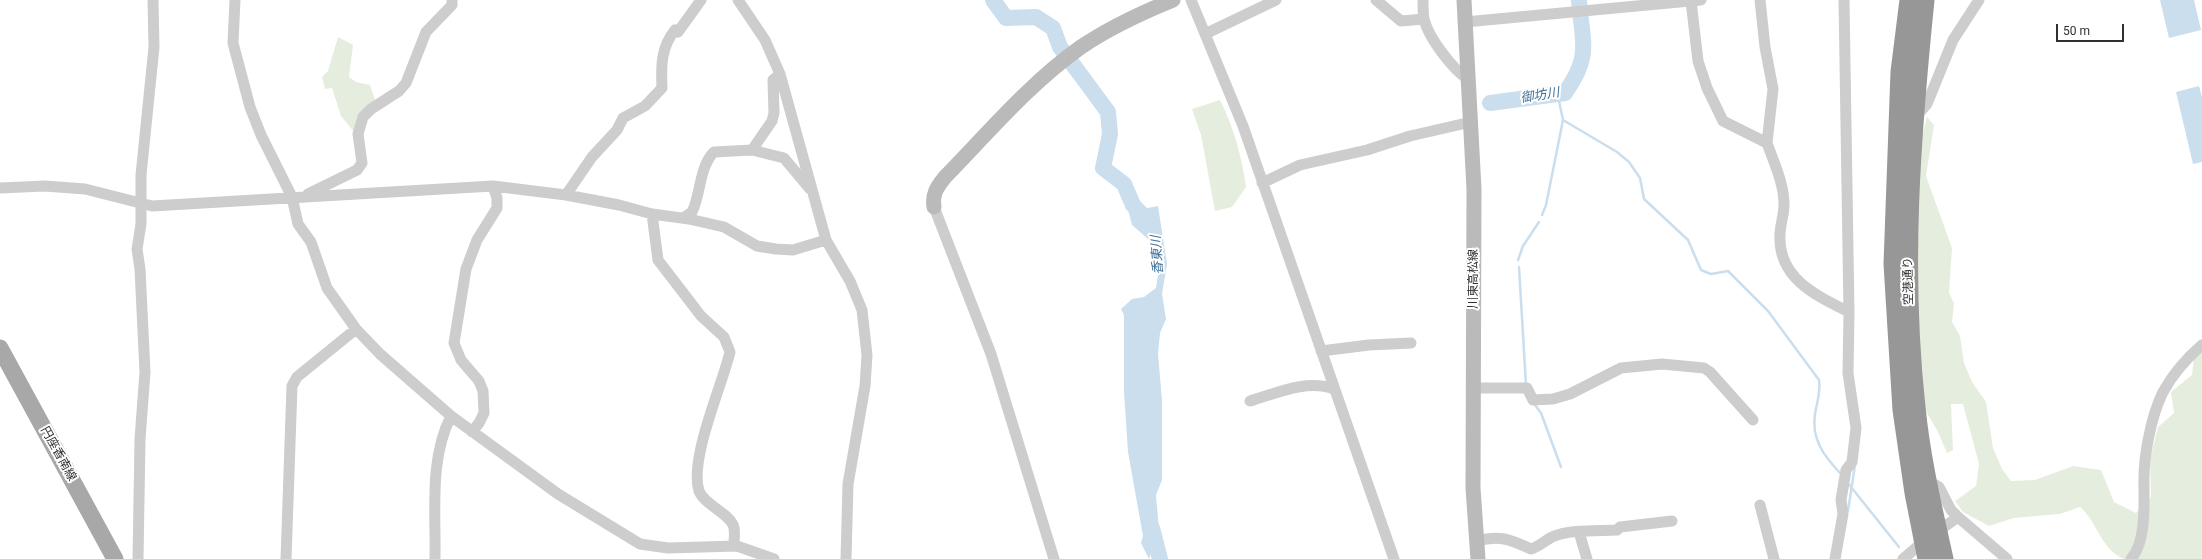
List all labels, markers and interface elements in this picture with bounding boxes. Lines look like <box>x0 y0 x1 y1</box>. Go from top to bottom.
scale bar <box>2058 16 2126 42</box>
text: 50 m <box>2063 24 2090 38</box>
water label: 御坊川 <box>1520 85 1560 107</box>
water label: 香東川 <box>1149 235 1167 275</box>
street label: 川東高松線 <box>1467 249 1481 309</box>
street label: 空港通り <box>1901 257 1917 305</box>
street label: 円座香南線 <box>37 424 79 484</box>

